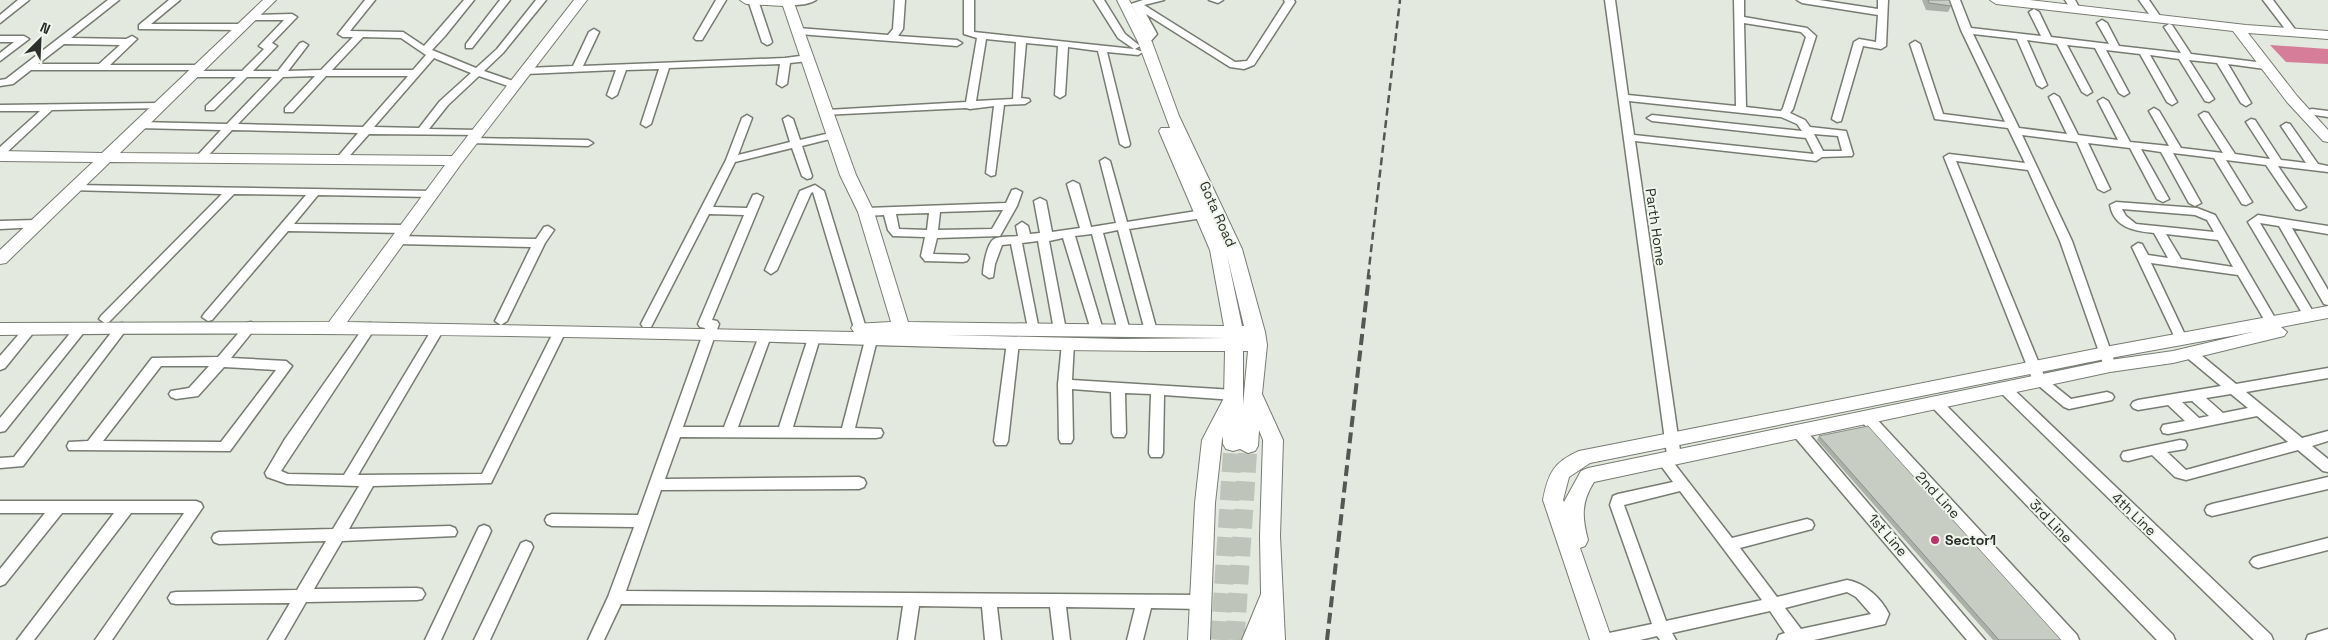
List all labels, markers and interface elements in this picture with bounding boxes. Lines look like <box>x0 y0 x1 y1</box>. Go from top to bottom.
north arrow <box>15 15 65 65</box>
text: N <box>37 18 53 38</box>
street label: Gota Road <box>1196 178 1240 250</box>
street label: Parth Home <box>1642 187 1670 267</box>
street label: 2nd Line <box>1912 468 1964 522</box>
street label: 4th Line <box>2108 488 2160 540</box>
street label: 3rd Line <box>2026 495 2076 547</box>
street label: 1st Line <box>1864 510 1912 560</box>
place label: Sector1 <box>1945 531 1996 549</box>
marker: Sector1 <box>1929 534 1941 546</box>

